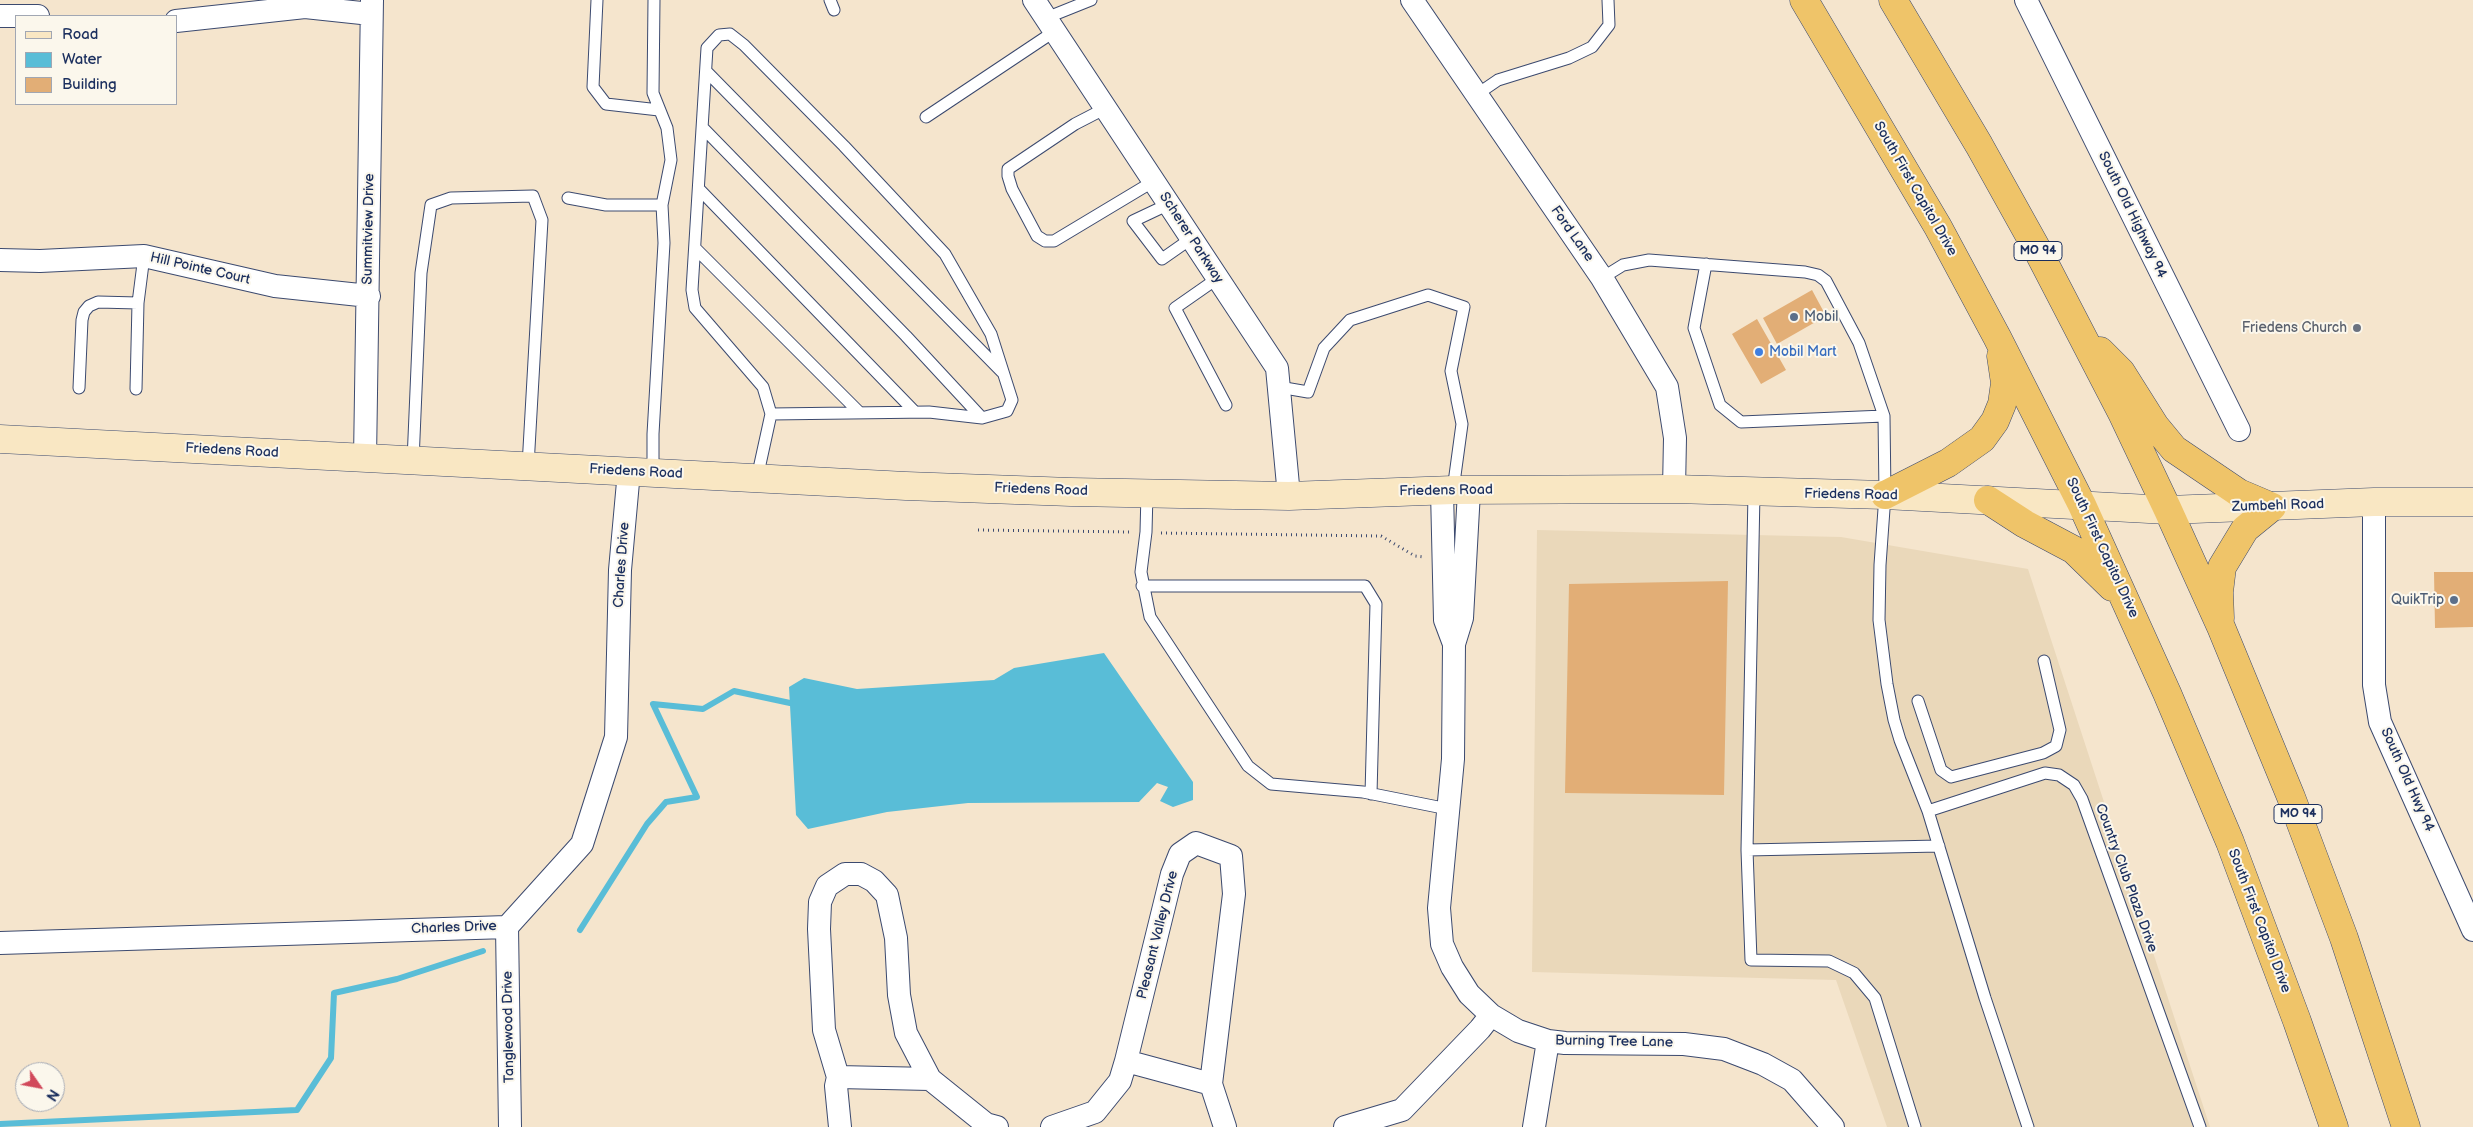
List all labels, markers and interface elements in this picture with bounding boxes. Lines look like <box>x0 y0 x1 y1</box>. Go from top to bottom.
legend <box>15 15 178 105</box>
text: Road <box>62 25 98 44</box>
text: Water <box>62 50 102 69</box>
text: Building <box>62 75 117 94</box>
street label: South First Capitol Drive <box>1870 119 1960 259</box>
street label: South Old Highway 94 <box>2094 149 2170 281</box>
street label: Summitview Drive <box>360 173 378 285</box>
street label: Scherer Parkway <box>1155 189 1227 287</box>
street label: Ford Lane <box>1547 203 1597 265</box>
road number: MO 94 <box>2014 242 2062 260</box>
street label: Hill Pointe Court <box>148 249 252 289</box>
place label: Mobil <box>1804 309 1838 325</box>
marker: Mobil <box>1788 311 1800 323</box>
place label: Friedens Church <box>2242 320 2347 336</box>
marker: Friedens Church <box>2351 322 2363 334</box>
place label: Mobil Mart <box>1769 344 1837 360</box>
marker: Mobil Mart <box>1753 346 1765 358</box>
street label: Friedens Road <box>185 440 279 462</box>
street label: Friedens Road <box>589 461 683 483</box>
street label: South First Capitol Drive <box>2062 475 2142 621</box>
street label: Friedens Road <box>994 480 1088 500</box>
street label: Friedens Road <box>1399 482 1493 500</box>
street label: Friedens Road <box>1804 486 1898 504</box>
street label: Zumbehl Road <box>2232 496 2324 516</box>
street label: Charles Drive <box>611 522 633 608</box>
place label: QuikTrip <box>2391 592 2444 608</box>
marker: QuikTrip <box>2448 594 2460 606</box>
street label: South Old Hwy 94 <box>2377 725 2437 835</box>
street label: Country Club Plaza Drive <box>2091 801 2161 955</box>
road number: MO 94 <box>2274 804 2322 824</box>
street label: South First Capitol Drive <box>2224 847 2294 995</box>
street label: Pleasant Valley Drive <box>1134 869 1182 1001</box>
street label: Charles Drive <box>411 918 497 938</box>
street label: Tanglewood Drive <box>500 971 518 1083</box>
street label: Burning Tree Lane <box>1555 1033 1673 1051</box>
north arrow <box>15 1062 65 1112</box>
text: N <box>42 1086 62 1104</box>

